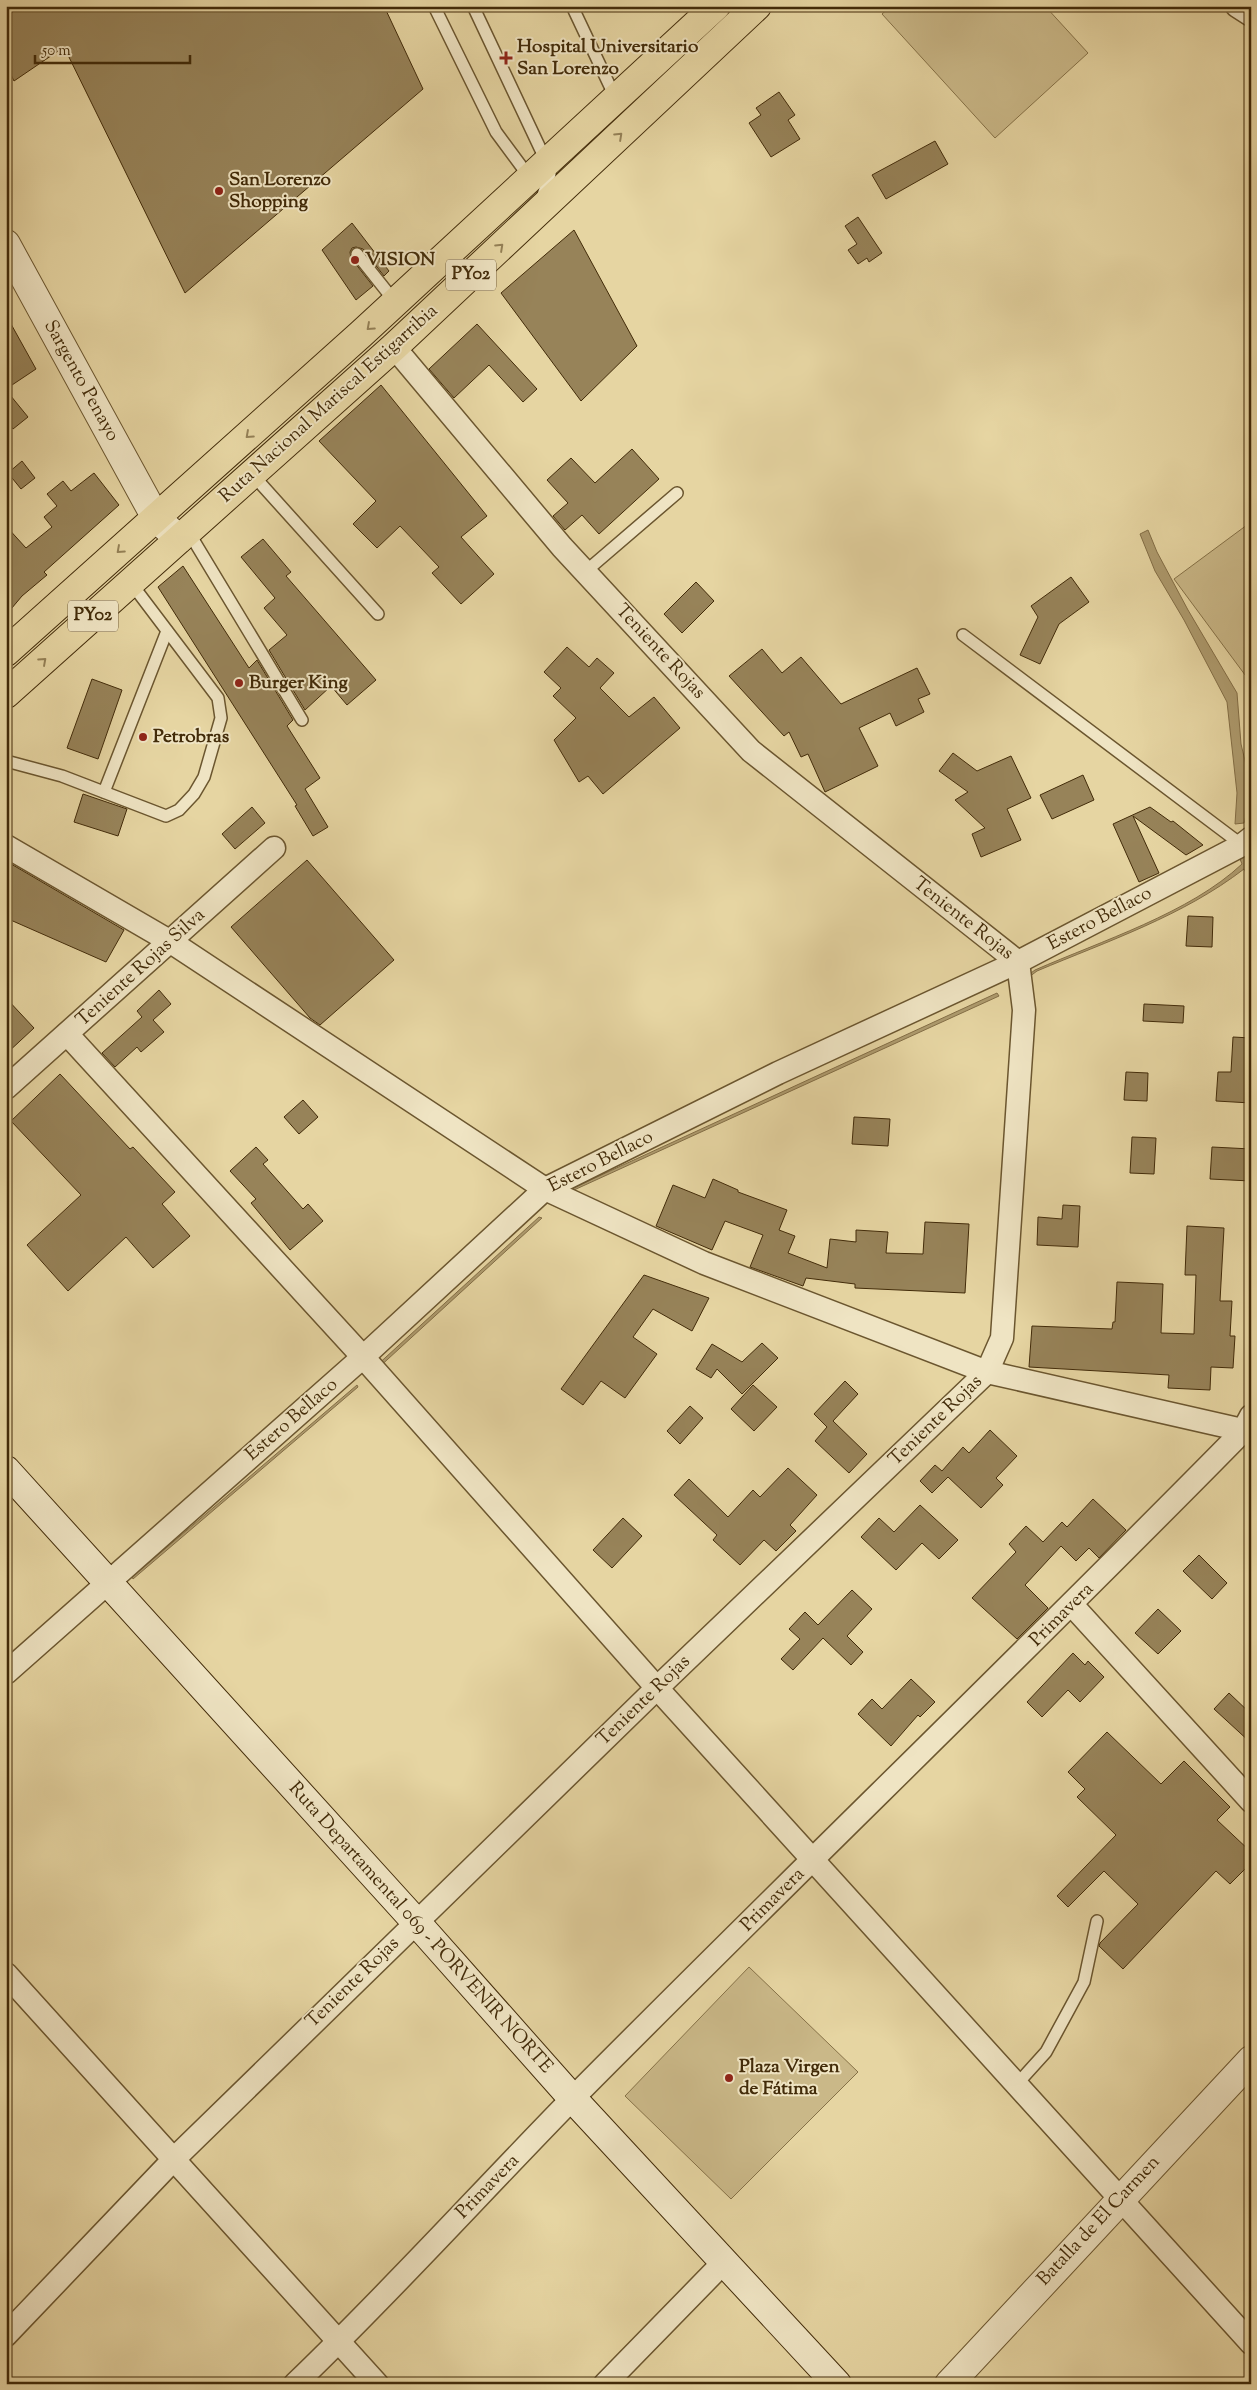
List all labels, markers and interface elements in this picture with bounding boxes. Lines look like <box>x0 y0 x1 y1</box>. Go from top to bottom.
scale bar <box>35 32 190 64</box>
place label: Hospital Universitario San Lorenzo <box>517 34 699 83</box>
text: 50 m <box>41 41 71 62</box>
marker: Hospital Universitario San Lorenzo <box>499 51 513 65</box>
one-way arrow <box>613 133 622 142</box>
place label: San Lorenzo Shopping <box>229 167 332 216</box>
marker: San Lorenzo Shopping <box>213 185 225 197</box>
one-way arrow <box>494 244 503 253</box>
place label: VISION <box>365 247 435 274</box>
marker: VISION <box>349 254 361 266</box>
road number: PY02 <box>446 260 496 290</box>
street label: Ruta Nacional Mariscal Estigarribia <box>214 298 444 510</box>
street label: Sargento Penayo <box>36 315 126 447</box>
one-way arrow <box>366 321 375 330</box>
one-way arrow <box>245 429 254 438</box>
one-way arrow <box>116 544 125 553</box>
street label: Teniente Rojas <box>609 598 711 706</box>
road number: PY02 <box>68 600 118 632</box>
one-way arrow <box>37 658 46 667</box>
place label: Burger King <box>249 670 348 697</box>
marker: Burger King <box>233 677 245 689</box>
place label: Petrobras <box>153 724 230 751</box>
marker: Petrobras <box>137 731 149 743</box>
street label: Teniente Rojas <box>907 871 1019 967</box>
street label: Estero Bellaco <box>1043 880 1157 958</box>
street label: Teniente Rojas Silva <box>70 902 212 1034</box>
street label: Estero Bellaco <box>544 1124 658 1200</box>
street label: Teniente Rojas <box>883 1369 989 1473</box>
street label: Estero Bellaco <box>240 1372 344 1468</box>
street label: Primavera <box>1024 1577 1100 1653</box>
street label: Teniente Rojas <box>591 1649 697 1753</box>
street label: Ruta Departamental 069 - PORVENIR NORTE <box>281 1776 559 2080</box>
street label: Primavera <box>735 1862 811 1938</box>
street label: Teniente Rojas <box>300 1931 406 2035</box>
place label: Plaza Virgen de Fátima <box>739 2054 840 2103</box>
marker: Plaza Virgen de Fátima <box>723 2072 735 2084</box>
street label: Primavera <box>450 2148 526 2226</box>
street label: Batalla de El Carmen <box>1031 2150 1167 2292</box>

